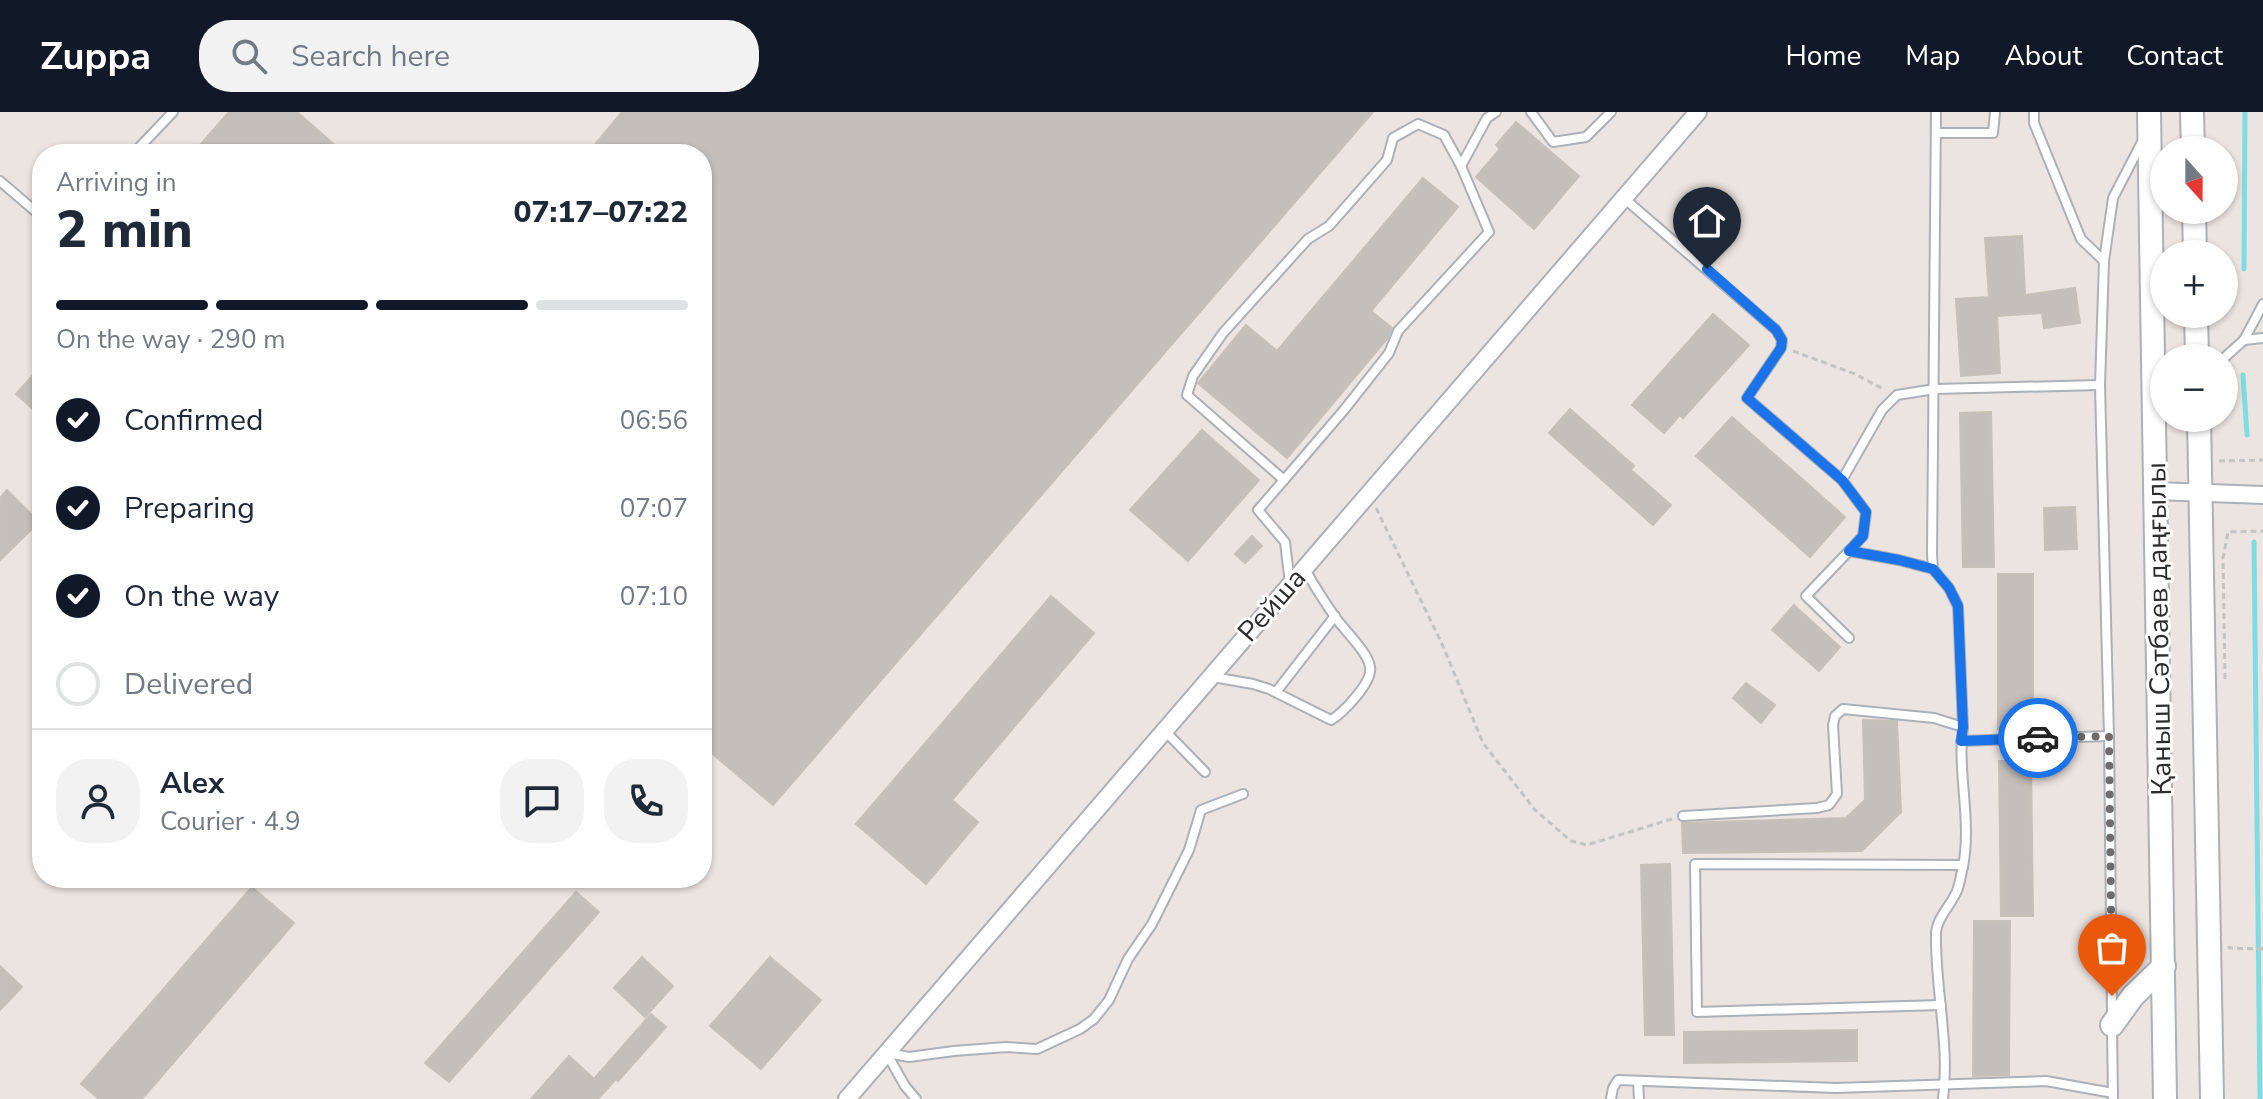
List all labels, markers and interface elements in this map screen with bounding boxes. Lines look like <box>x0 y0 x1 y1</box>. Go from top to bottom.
search box <box>199 20 759 92</box>
text: Zuppa <box>40 31 151 82</box>
icon: search <box>227 34 271 78</box>
text: Search here <box>291 36 450 77</box>
text: Home <box>1786 37 1861 75</box>
text: Map <box>1905 37 1960 75</box>
text: About <box>2004 37 2082 75</box>
text: Contact <box>2126 37 2223 75</box>
north arrow <box>2150 136 2238 224</box>
map controls <box>2150 136 2238 432</box>
text: Arriving in <box>56 165 177 200</box>
pin <box>1673 187 1741 269</box>
text: 07:17–07:22 <box>513 192 688 233</box>
text: 2 min <box>56 194 193 265</box>
icon: home <box>1685 199 1729 243</box>
button: + <box>2150 240 2238 328</box>
text: On the way · 290 m <box>56 322 285 357</box>
button: − <box>2150 344 2238 432</box>
icon: check <box>56 398 100 442</box>
text: Confirmed <box>124 400 264 441</box>
text: 06:56 <box>620 403 688 438</box>
street label: Қаныш Сәтбаев даңғылы <box>2137 462 2181 796</box>
icon: check <box>56 486 100 530</box>
text: Preparing <box>124 488 255 529</box>
text: 07:07 <box>620 491 688 526</box>
street label: Рейша <box>1229 560 1315 650</box>
icon: check <box>56 574 100 618</box>
text: On the way <box>124 576 279 617</box>
text: 07:10 <box>620 579 688 614</box>
text: Delivered <box>124 664 253 705</box>
courier <box>1998 698 2078 778</box>
icon: car <box>2016 716 2060 760</box>
button: person <box>56 759 140 843</box>
button: chat <box>500 759 584 843</box>
button: phone <box>604 759 688 843</box>
text: Alex <box>160 763 224 804</box>
text: Courier · 4.9 <box>160 804 301 839</box>
pin <box>2078 914 2146 996</box>
icon: bag <box>2090 926 2134 970</box>

